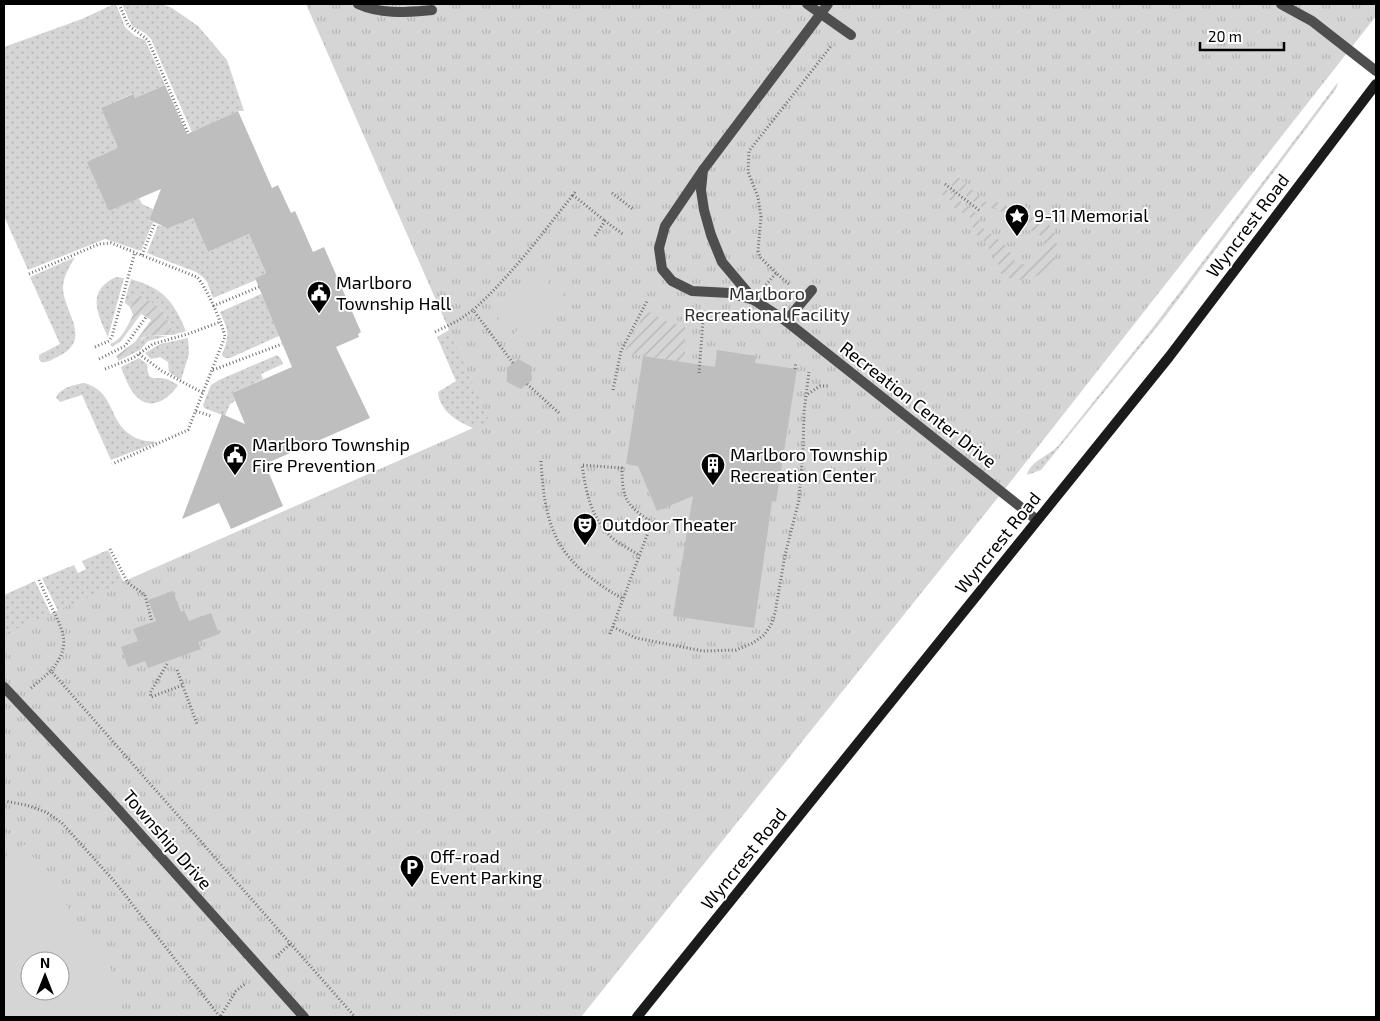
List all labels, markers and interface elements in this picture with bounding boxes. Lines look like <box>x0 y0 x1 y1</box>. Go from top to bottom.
scale bar <box>1200 20 1284 52</box>
text: 20 m <box>1208 27 1242 45</box>
street label: Wyncrest Road <box>1201 169 1293 282</box>
place icon: 9-11 Memorial <box>1004 203 1030 237</box>
place label: 9-11 Memorial <box>1034 204 1149 226</box>
place label: Marlboro Township Hall <box>336 271 452 314</box>
public building icon: Marlboro Township Hall <box>306 280 332 314</box>
park label: Marlboro Recreational Facility <box>684 282 850 325</box>
street label: Recreation Center Drive <box>836 336 1001 472</box>
place label: Marlboro Township Fire Prevention <box>252 433 410 476</box>
public building icon: Marlboro Township Fire Prevention <box>222 442 248 476</box>
place label: Marlboro Township Recreation Center <box>730 443 888 486</box>
building icon: Marlboro Township Recreation Center <box>700 452 726 486</box>
street label: Wyncrest Road <box>950 487 1045 597</box>
theatre icon: Outdoor Theater <box>572 512 598 546</box>
place label: Outdoor Theater <box>602 513 737 535</box>
street label: Township Drive <box>118 785 217 894</box>
street label: Wyncrest Road <box>696 803 791 913</box>
place label: Off-road Event Parking <box>430 845 542 888</box>
parking icon: Off-road Event Parking <box>399 854 425 888</box>
north arrow <box>20 951 70 1001</box>
text: N <box>40 954 50 971</box>

